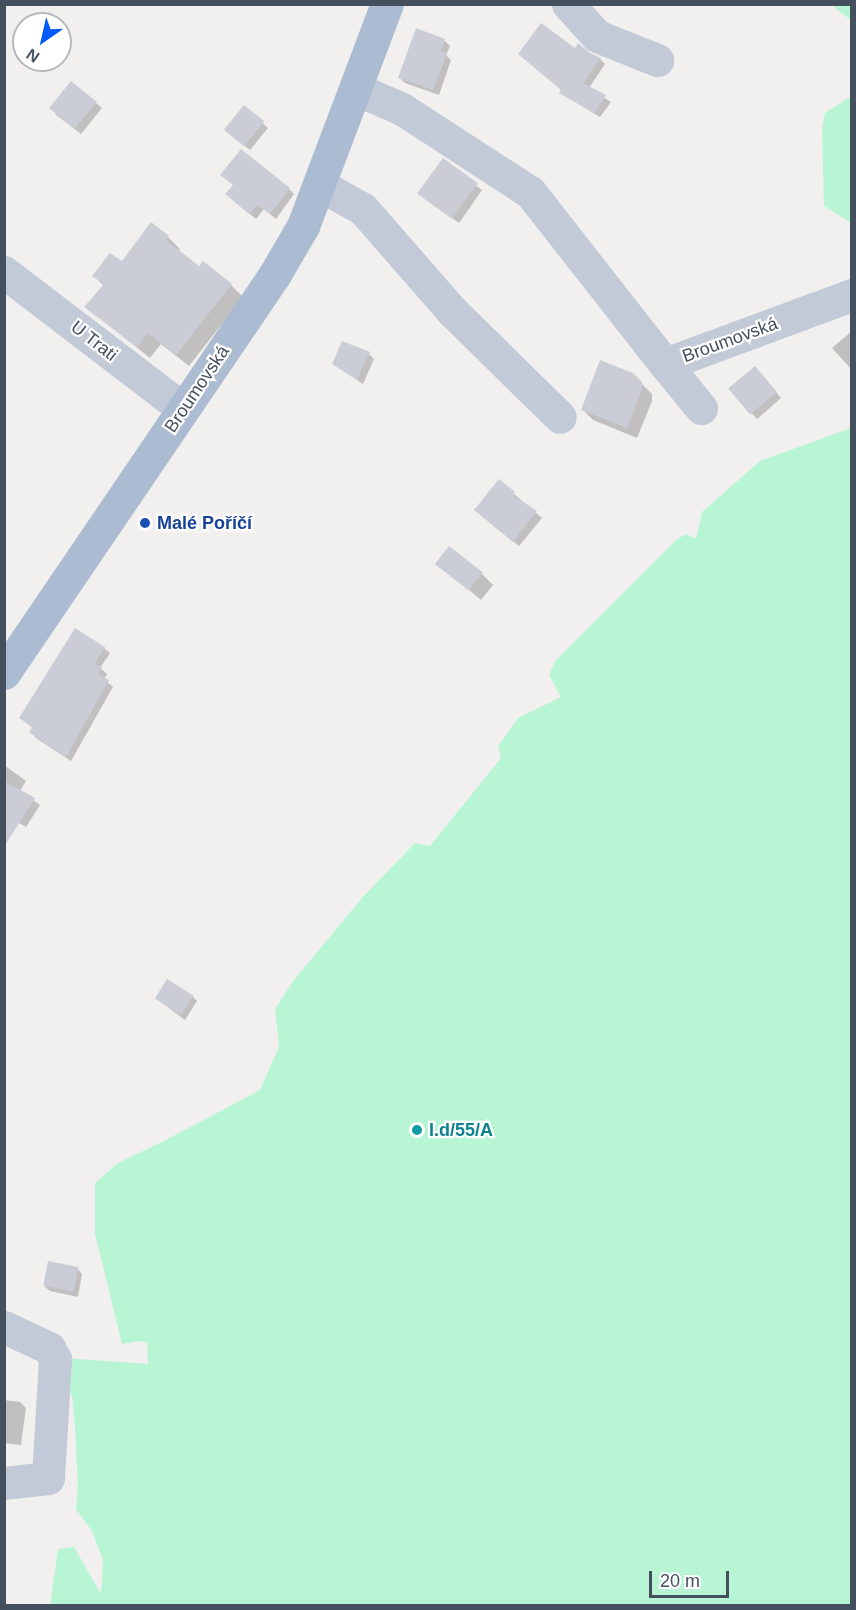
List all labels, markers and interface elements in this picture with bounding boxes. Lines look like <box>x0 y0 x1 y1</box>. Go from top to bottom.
north arrow <box>12 12 72 72</box>
text: N <box>23 45 42 66</box>
street label: Broumovská <box>679 313 781 367</box>
street label: U Trati <box>66 316 122 366</box>
street label: Broumovská <box>160 341 234 437</box>
place label: Malé Poříčí <box>157 512 252 534</box>
marker: Malé Poříčí <box>138 516 152 530</box>
place label: I.d/55/A <box>429 1119 493 1141</box>
marker: I.d/55/A <box>410 1123 424 1137</box>
scale bar <box>652 1559 732 1597</box>
text: 20 m <box>660 1571 700 1591</box>

